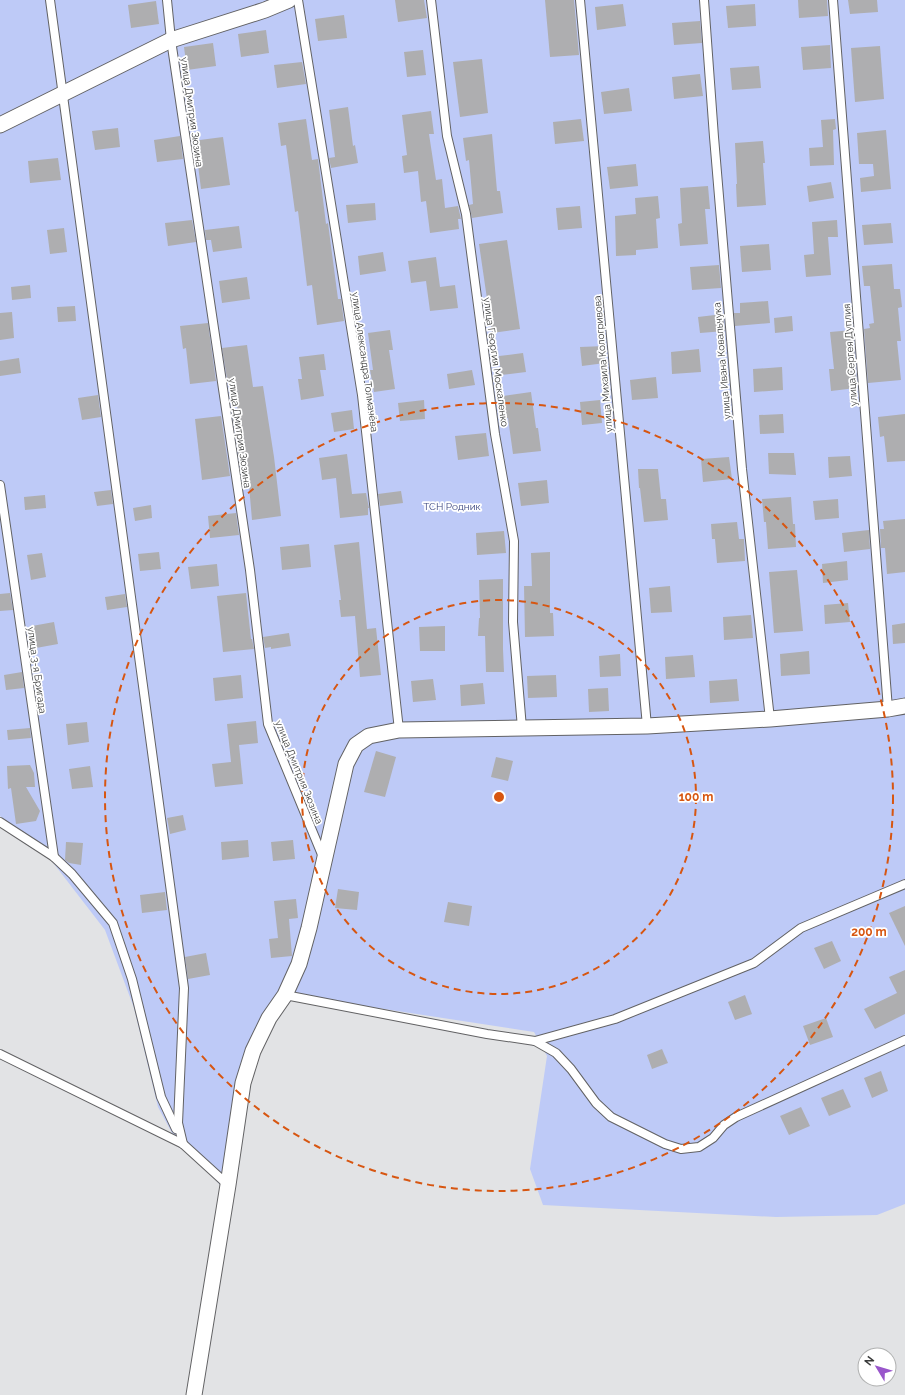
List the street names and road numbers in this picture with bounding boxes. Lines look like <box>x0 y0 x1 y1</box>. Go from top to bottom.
street label: улица Дмитрия Зюзина <box>179 56 205 168</box>
street label: улица Александра Толмачёва <box>350 291 380 433</box>
street label: улица Михаила Кологривова <box>592 295 614 433</box>
street label: улица Георгия Москаленко <box>481 296 511 428</box>
street label: улица Ивана Ковальчука <box>711 302 733 420</box>
street label: улица Сергея Дуплия <box>841 303 859 407</box>
street label: улица Дмитрия Зюзина <box>227 377 253 489</box>
street label: улица 3-я Бригада <box>25 626 49 714</box>
street label: улица Дмитрия Зюзина <box>273 719 325 825</box>

